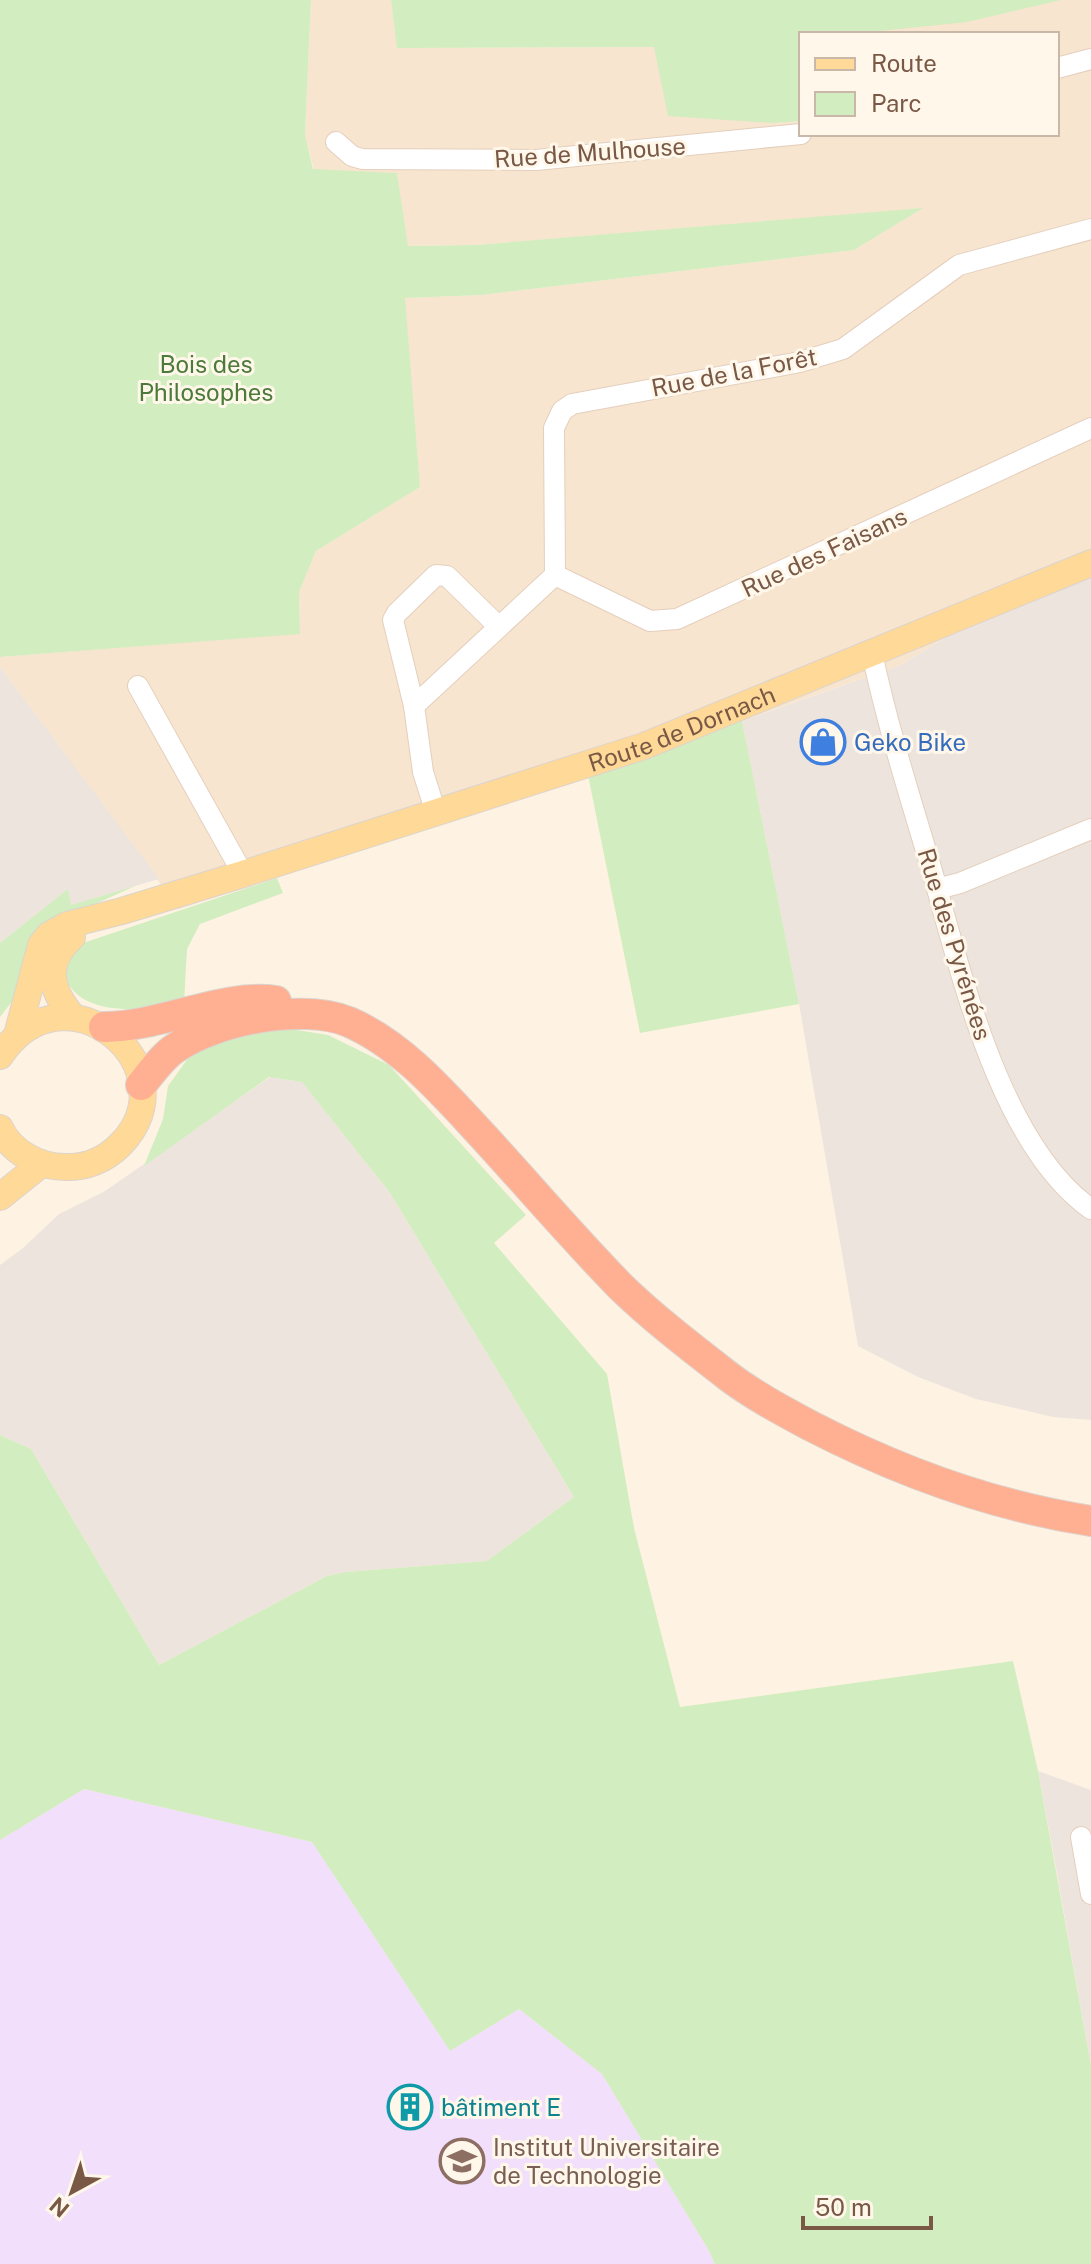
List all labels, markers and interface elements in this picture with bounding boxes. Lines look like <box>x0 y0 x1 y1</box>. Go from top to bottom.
legend <box>799 32 1059 136</box>
text: Route <box>871 49 937 77</box>
text: Parc <box>871 89 922 117</box>
street label: Rue de Mulhouse <box>493 131 687 173</box>
street label: Rue de la Forêt <box>649 342 819 402</box>
park label: Bois des Philosophes <box>139 350 273 406</box>
street label: Rue des Faisans <box>737 501 911 603</box>
street label: Route de Dornach <box>585 680 779 777</box>
shop icon: Geko Bike <box>799 718 847 766</box>
place label: Geko Bike <box>854 728 966 756</box>
street label: Rue des Pyrénées <box>913 845 997 1043</box>
building icon: bâtiment E <box>386 2083 434 2131</box>
place label: bâtiment E <box>441 2093 561 2121</box>
place label: Institut Universitaire de Technologie <box>493 2133 720 2189</box>
school or university icon: Institut Universitaire de Technologie <box>438 2137 486 2185</box>
north arrow <box>32 2152 112 2232</box>
scale bar <box>803 2180 931 2230</box>
text: N <box>44 2192 74 2223</box>
text: 50 m <box>815 2193 872 2221</box>

